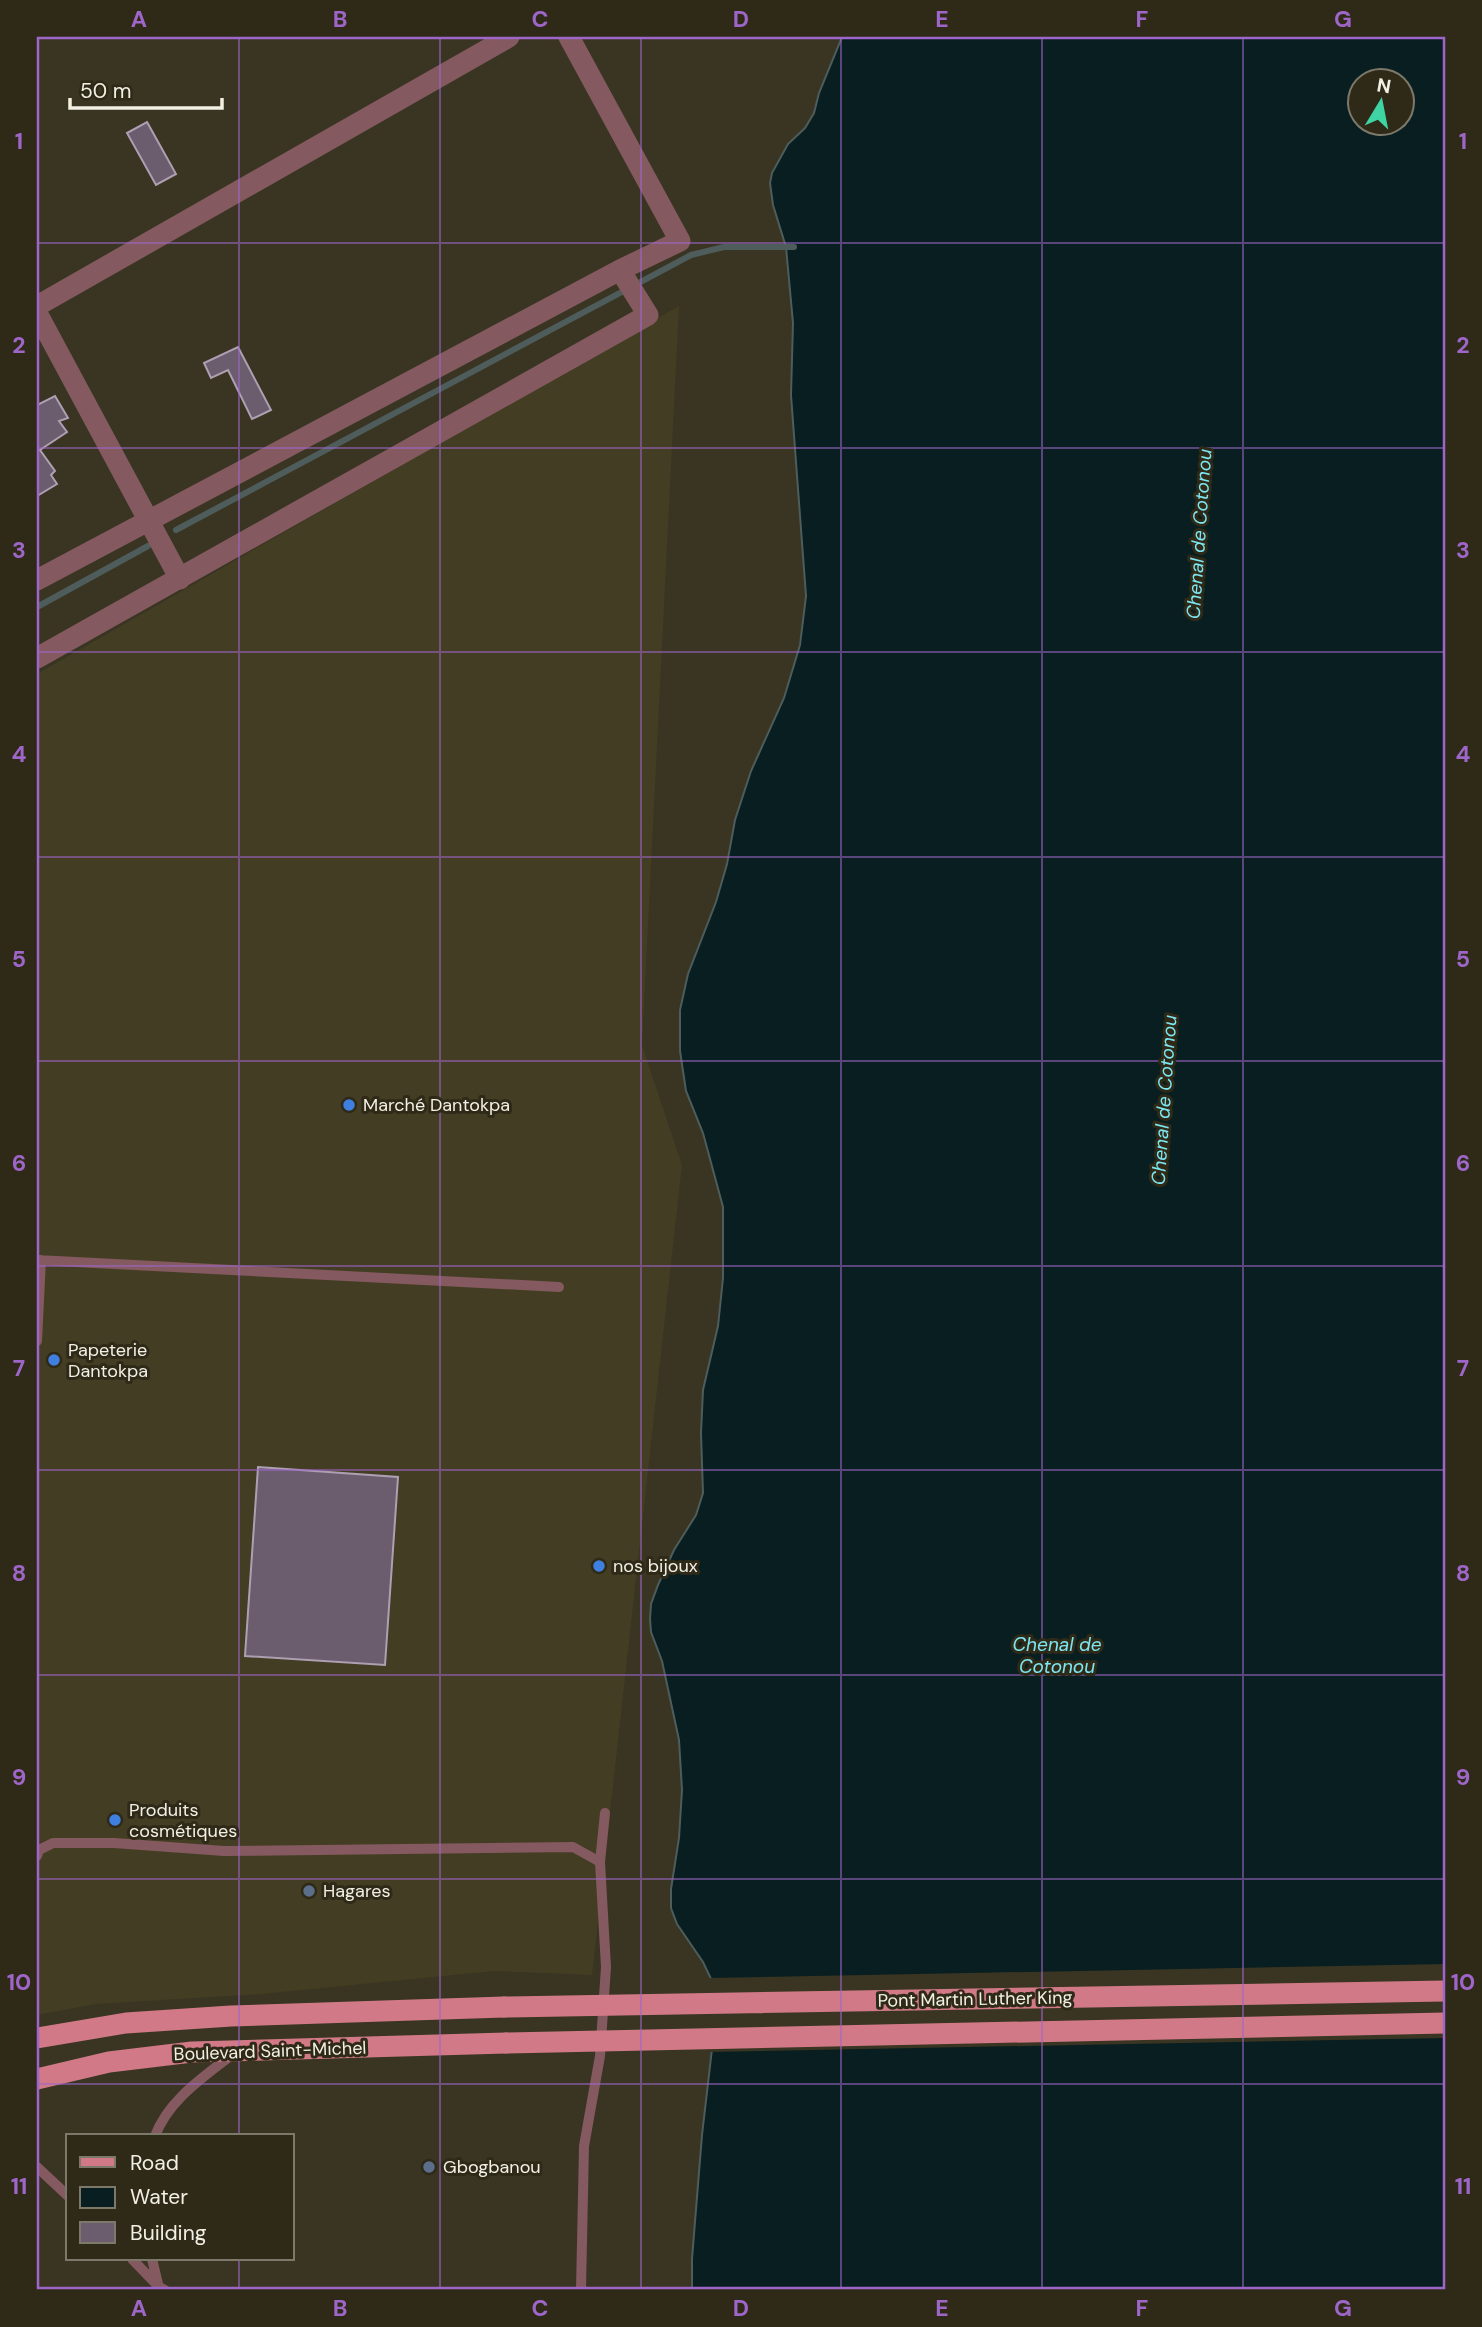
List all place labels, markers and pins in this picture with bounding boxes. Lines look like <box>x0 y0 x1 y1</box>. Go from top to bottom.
place label: Marché Dantokpa <box>363 1093 510 1117</box>
marker: Marché Dantokpa <box>341 1097 357 1113</box>
place label: Papeterie Dantokpa <box>68 1338 148 1383</box>
marker: Papeterie Dantokpa <box>46 1352 62 1368</box>
place label: nos bijoux <box>613 1554 698 1578</box>
marker: nos bijoux <box>591 1558 607 1574</box>
place label: Produits cosmétiques <box>129 1798 237 1843</box>
marker: Produits cosmétiques <box>107 1812 123 1828</box>
place label: Hagares <box>323 1879 390 1903</box>
marker: Hagares <box>301 1883 317 1899</box>
place label: Gbogbanou <box>443 2155 541 2179</box>
marker: Gbogbanou <box>421 2159 437 2175</box>

